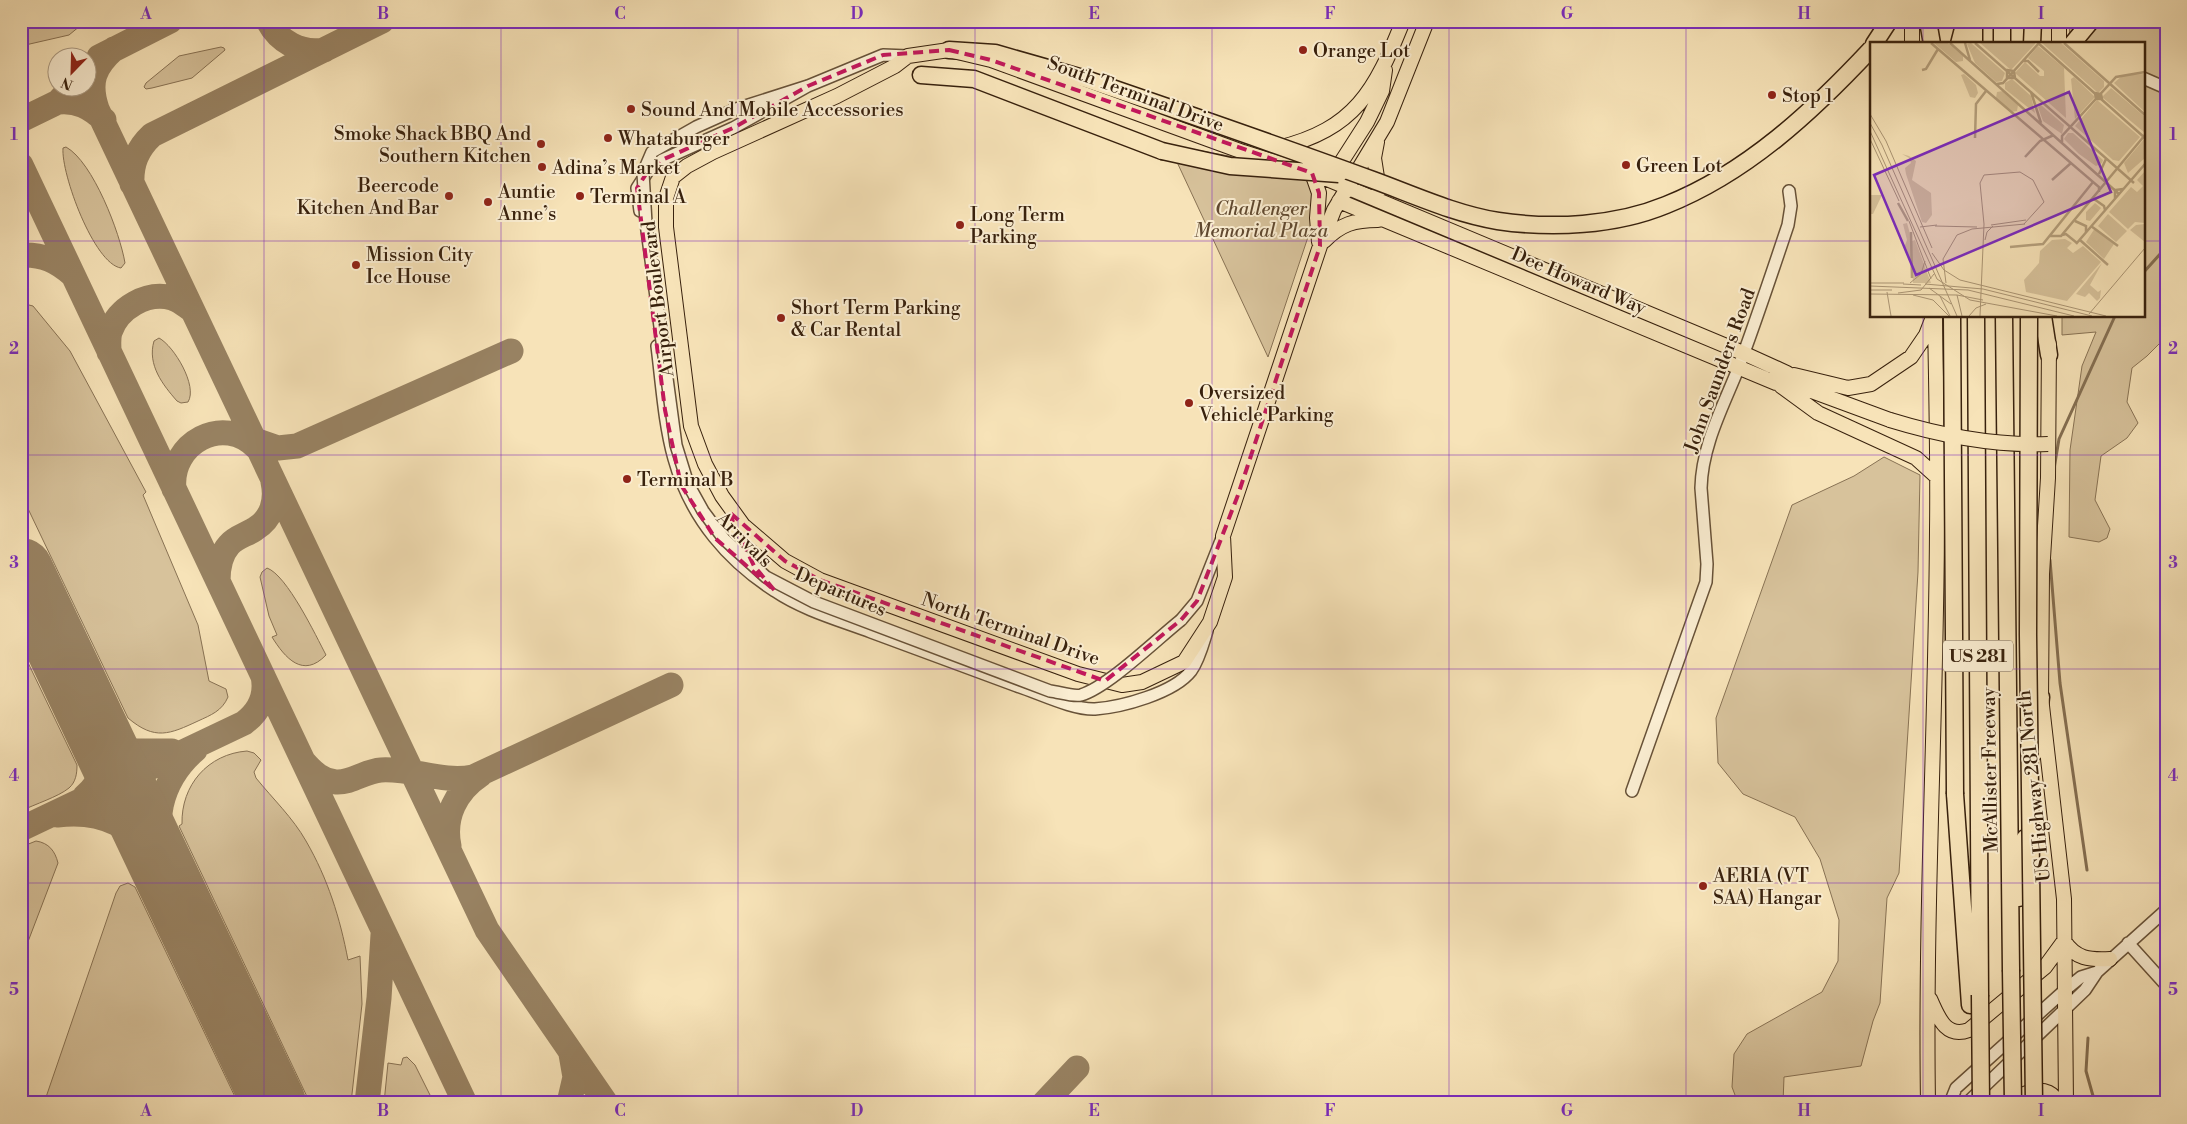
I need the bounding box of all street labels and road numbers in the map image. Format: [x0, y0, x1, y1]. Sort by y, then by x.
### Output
street label: South Terminal Drive [1044, 51, 1227, 137]
street label: Airport Boulevard [636, 219, 680, 379]
street label: Dee Howard Way [1508, 242, 1650, 320]
street label: John Saunders Road [1679, 285, 1761, 457]
street label: Arrivals [711, 506, 777, 573]
street label: Departures [791, 562, 890, 622]
street label: North Terminal Drive [918, 587, 1103, 671]
road number: US 281 [1943, 640, 2013, 671]
street label: McAllister Freeway [1977, 686, 2003, 853]
street label: US Highway 281 North [2012, 689, 2056, 883]

